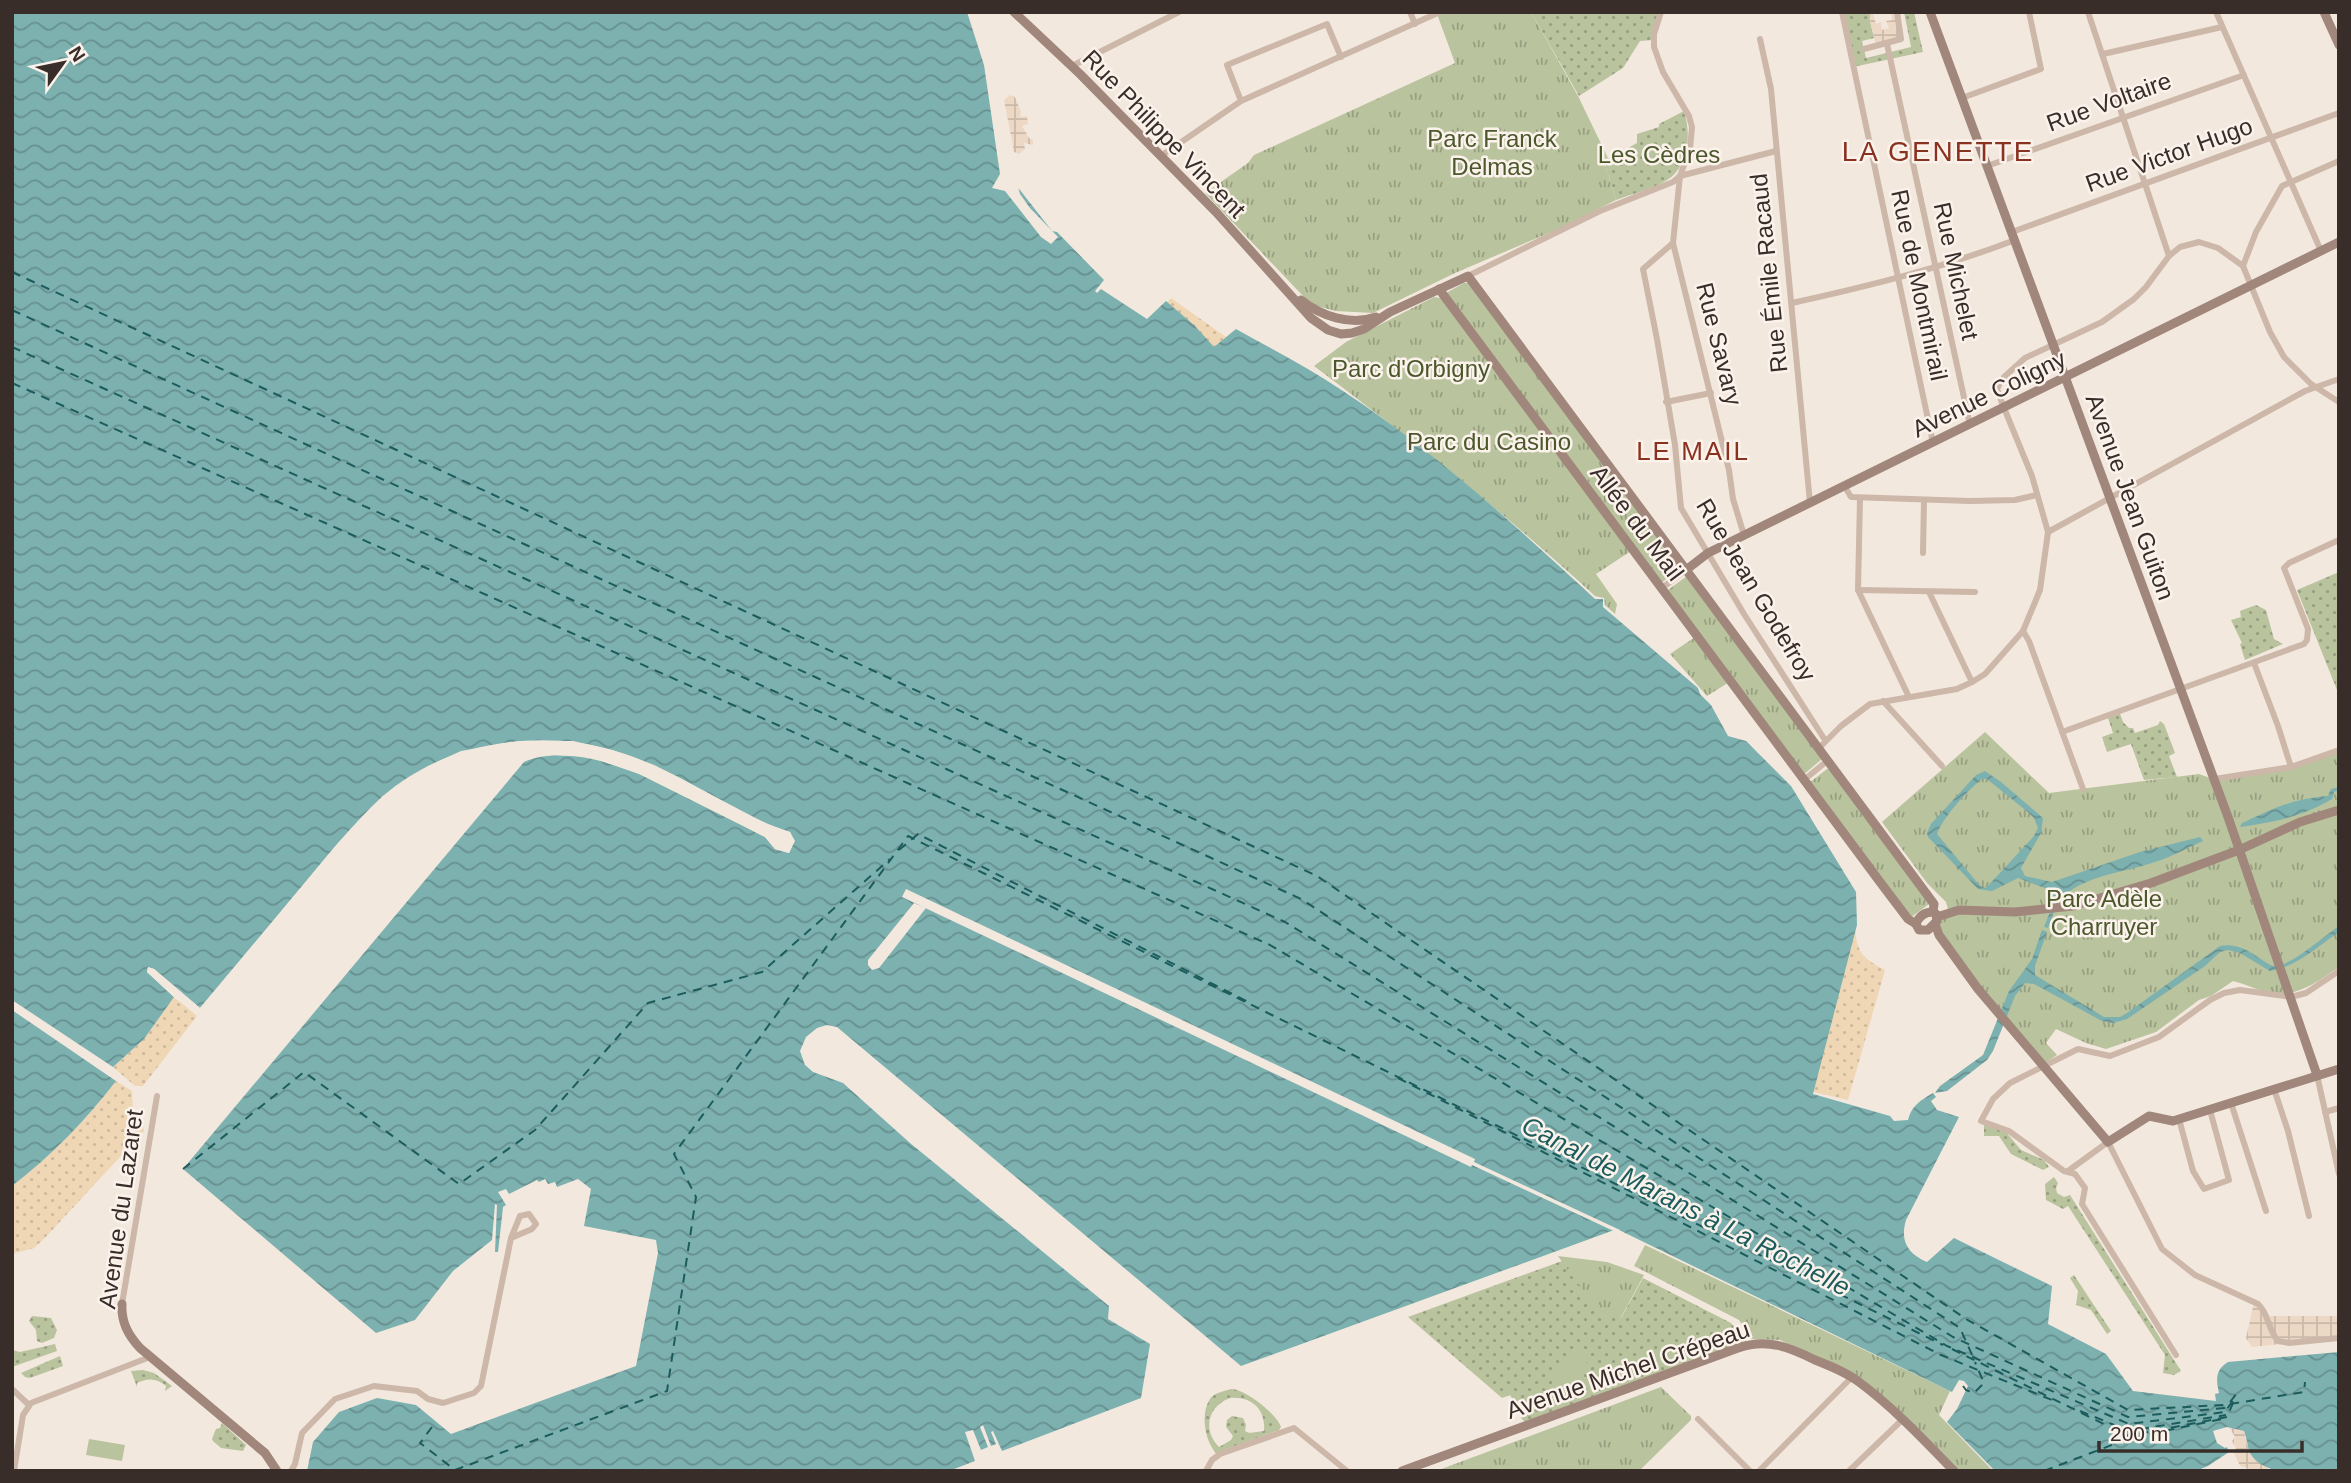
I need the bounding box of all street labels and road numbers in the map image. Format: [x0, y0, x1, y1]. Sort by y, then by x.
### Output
street label: Rue Philippe Vincent [1077, 44, 1252, 223]
street label: Rue Voltaire [2043, 66, 2175, 137]
street label: Rue Victor Hugo [2082, 112, 2256, 197]
street label: Rue Émile Racaud [1745, 172, 1792, 374]
street label: Rue de Montmirail [1886, 187, 1953, 383]
street label: Rue Michelet [1929, 200, 1984, 343]
street label: Rue Savary [1691, 280, 1748, 408]
street label: Avenue Coligny [1908, 345, 2070, 442]
street label: Avenue Jean Guiton [2081, 390, 2180, 603]
street label: Allée du Mail [1585, 460, 1690, 586]
street label: Rue Jean Godefroy [1691, 494, 1822, 686]
street label: Avenue du Lazaret [93, 1107, 148, 1310]
street label: Avenue Michel Crépeau [1503, 1315, 1753, 1424]

